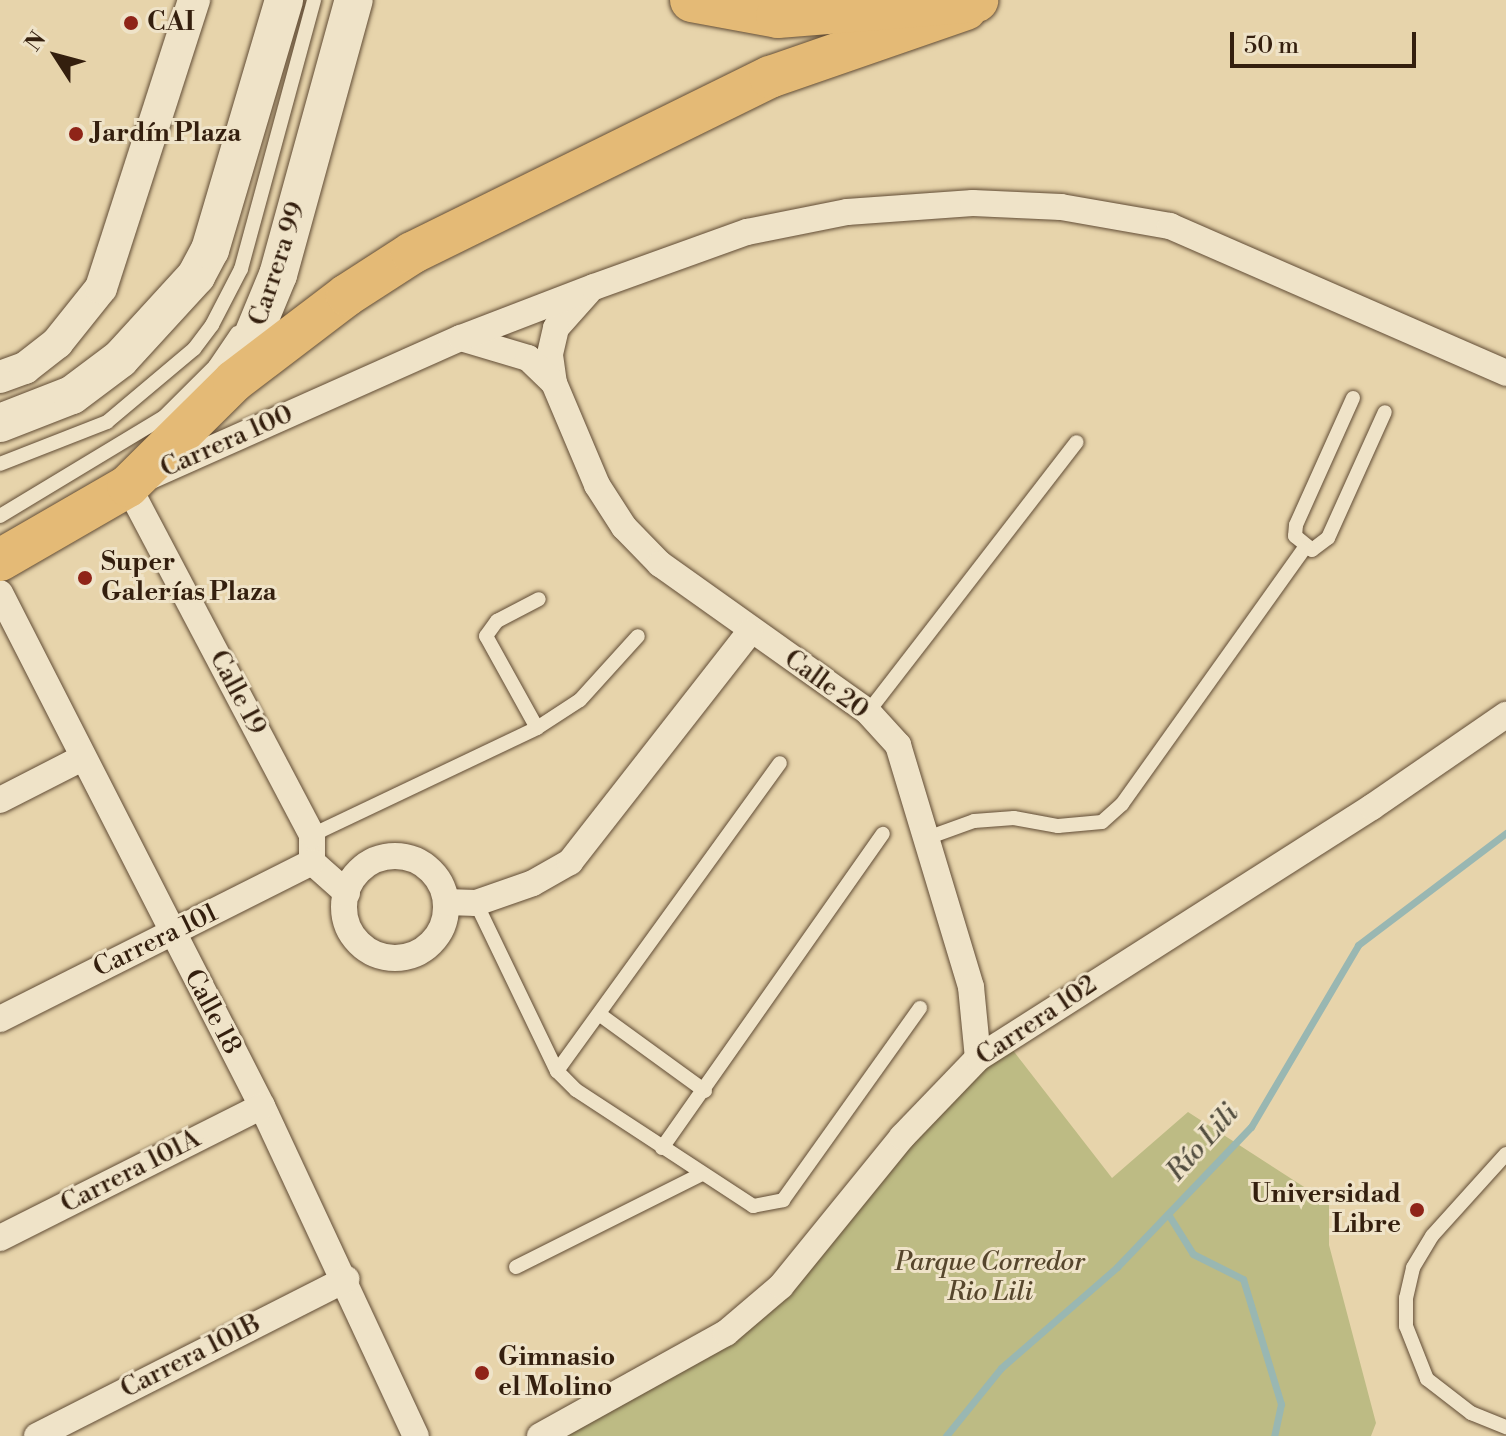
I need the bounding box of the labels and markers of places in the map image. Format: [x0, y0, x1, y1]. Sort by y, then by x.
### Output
place label: CAI [147, 7, 195, 39]
marker: CAI [122, 14, 140, 32]
place label: Jardín Plaza [92, 118, 241, 150]
marker: Jardín Plaza [67, 125, 85, 143]
place label: Super Galerías Plaza [101, 547, 277, 608]
marker: Super Galerías Plaza [76, 569, 94, 587]
place label: Universidad Libre [1251, 1179, 1401, 1240]
marker: Universidad Libre [1408, 1201, 1426, 1219]
place label: Gimnasio el Molino [498, 1342, 615, 1404]
marker: Gimnasio el Molino [473, 1364, 491, 1382]

